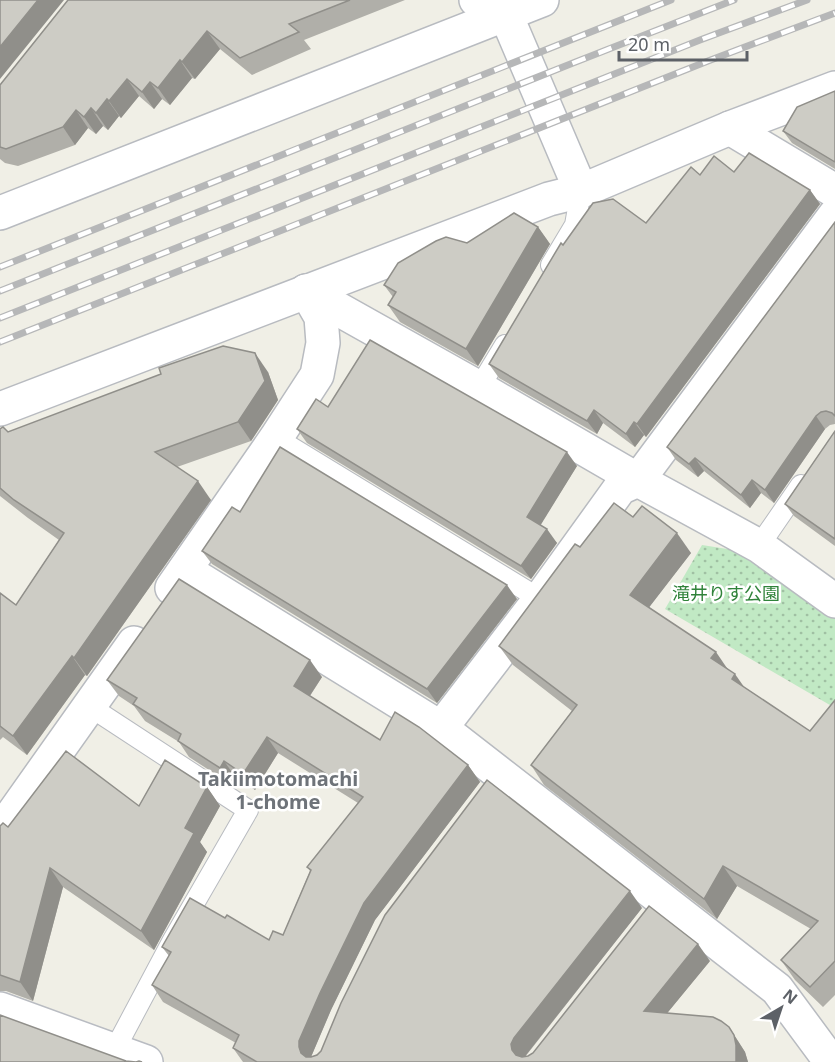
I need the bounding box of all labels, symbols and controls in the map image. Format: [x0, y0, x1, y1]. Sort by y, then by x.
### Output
scale bar [619, 24, 746, 62]
text: 20 m [628, 32, 670, 56]
park label: 滝井りす公園 [672, 581, 780, 605]
district label: Takiimotomachi 1-chome [198, 765, 358, 815]
north arrow [751, 978, 811, 1038]
text: N [778, 984, 802, 1009]

